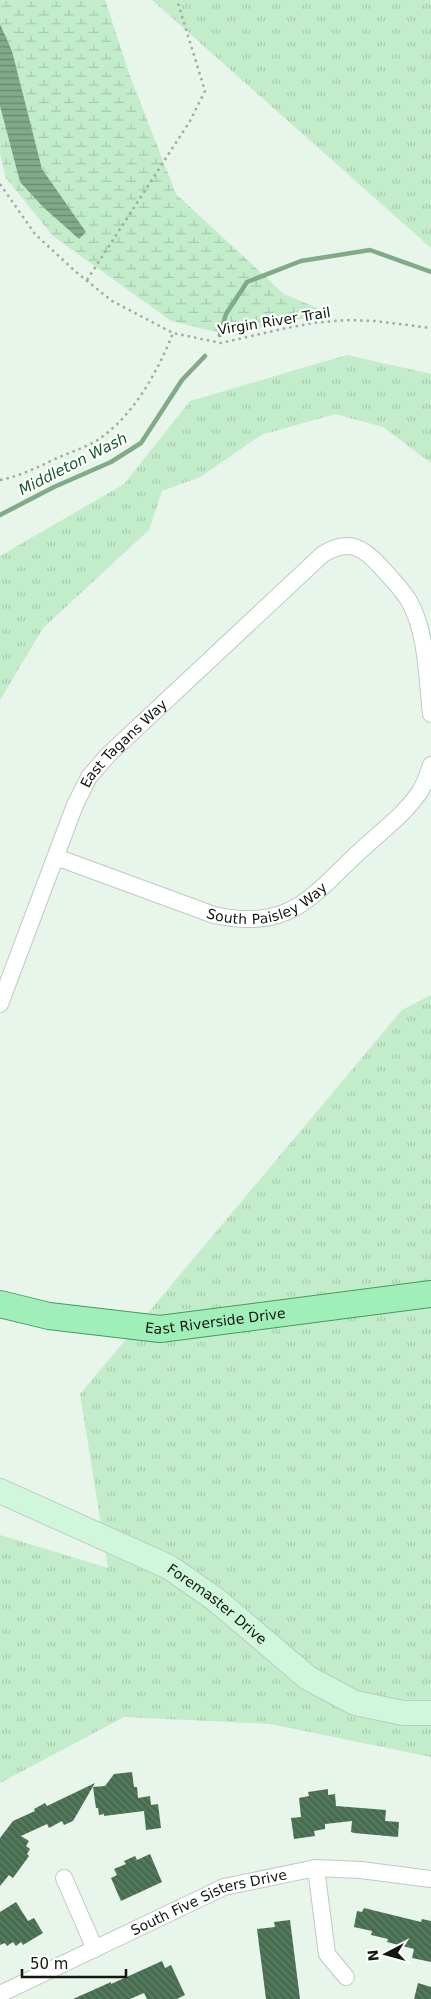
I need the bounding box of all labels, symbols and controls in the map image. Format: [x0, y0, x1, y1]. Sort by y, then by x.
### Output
street label: Virgin River Trail [216, 304, 332, 338]
water label: Middleton Wash [16, 429, 130, 499]
street label: East Tagans Way [77, 696, 170, 790]
street label: South Paisley Way [204, 879, 330, 927]
street label: East Riverside Drive [144, 1305, 287, 1337]
street label: Foremaster Drive [164, 1560, 270, 1647]
street label: South Five Sisters Drive [128, 1866, 288, 1938]
north arrow [361, 1929, 411, 1979]
scale bar [22, 1946, 126, 1978]
text: N [365, 1949, 382, 1962]
text: 50 m [30, 1955, 68, 1973]

